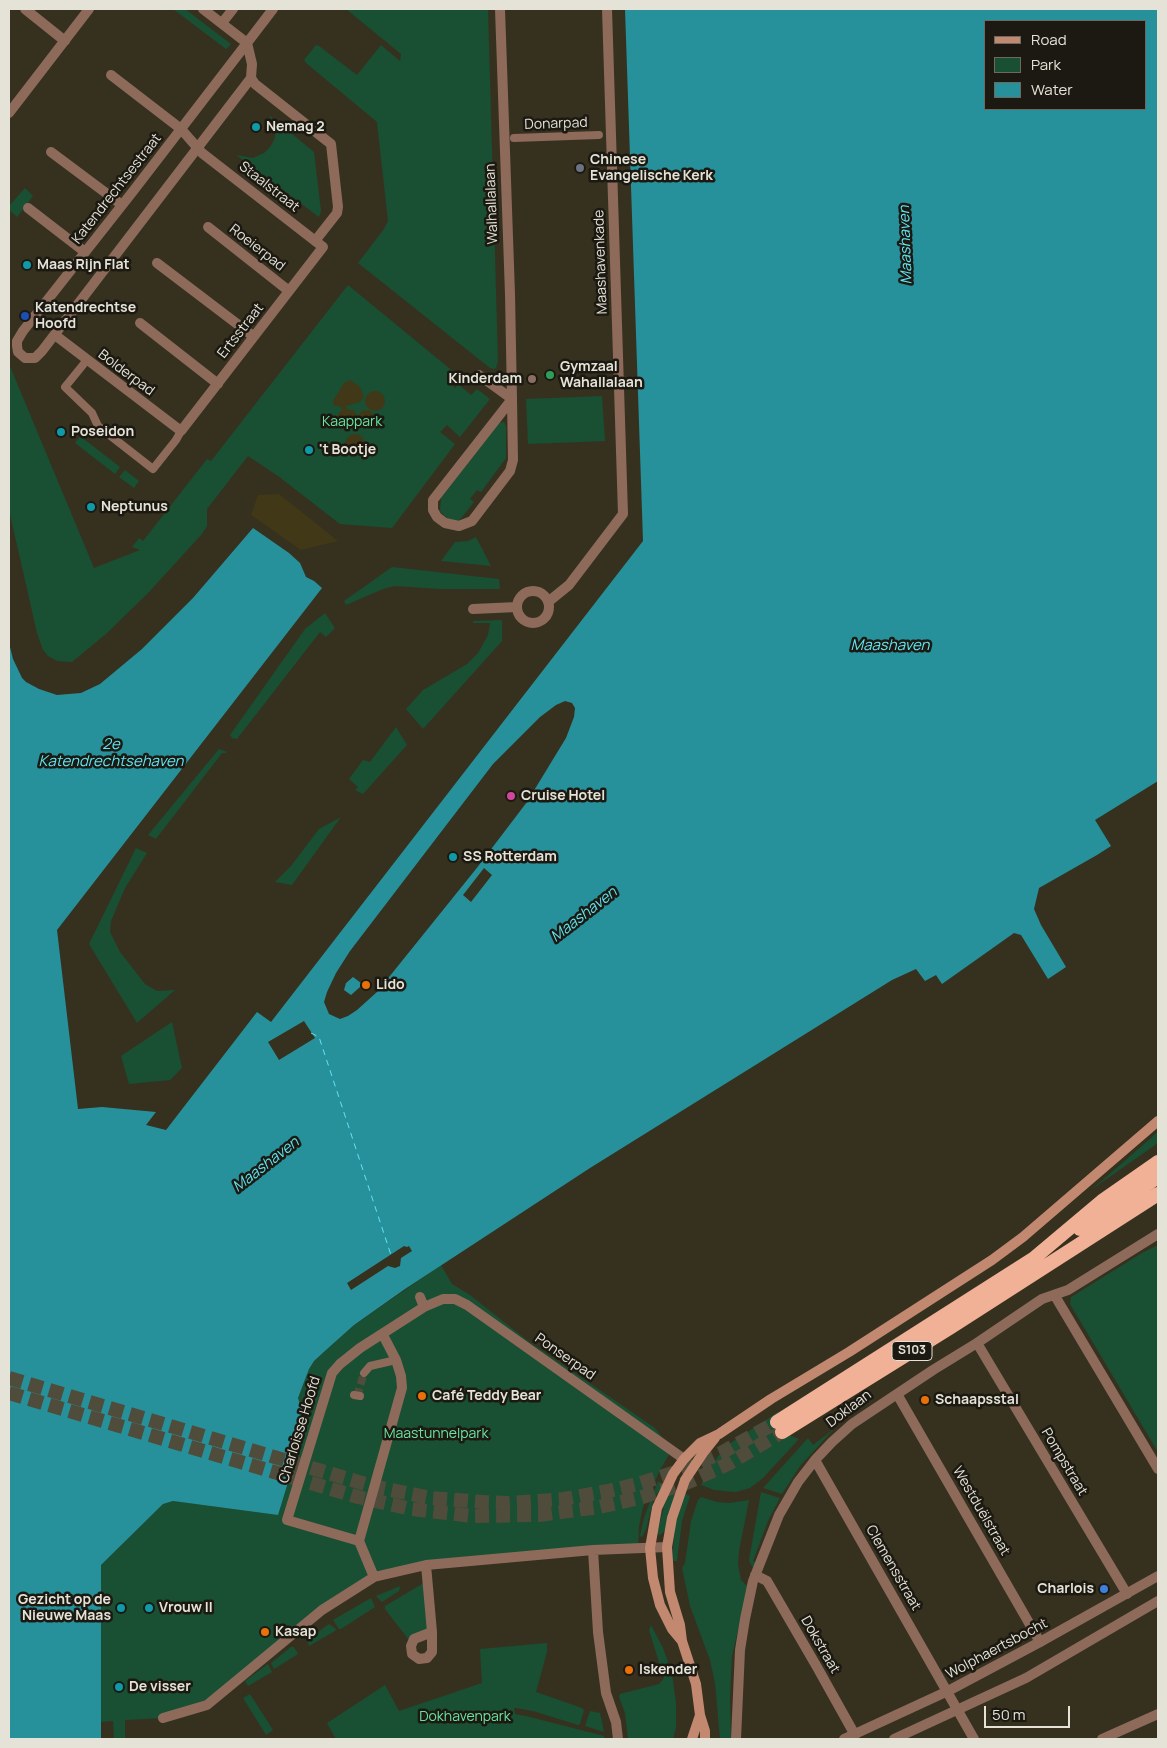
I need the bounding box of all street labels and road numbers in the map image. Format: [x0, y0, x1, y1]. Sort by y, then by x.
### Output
street label: Donarpad [524, 115, 588, 133]
street label: Katendrechtsestraat [69, 131, 165, 247]
street label: Staalstraat [235, 158, 303, 216]
street label: Walhallalaan [482, 163, 502, 245]
street label: Maashavenkade [591, 209, 611, 315]
street label: Roeierpad [226, 221, 288, 275]
street label: Ertsstraat [214, 300, 268, 362]
street label: Bolderpad [95, 346, 157, 400]
street label: Ponserpad [532, 1330, 598, 1384]
road number: S103 [892, 1342, 932, 1360]
street label: Charloisse Hoofd [276, 1375, 324, 1485]
street label: Doklaan [823, 1387, 875, 1431]
street label: Pompstraat [1037, 1425, 1091, 1499]
street label: Westduëlstraat [949, 1463, 1013, 1559]
street label: Clemensstraat [862, 1522, 924, 1614]
street label: Dokstraat [797, 1613, 843, 1677]
street label: Wolphaertsbocht [943, 1615, 1051, 1683]

